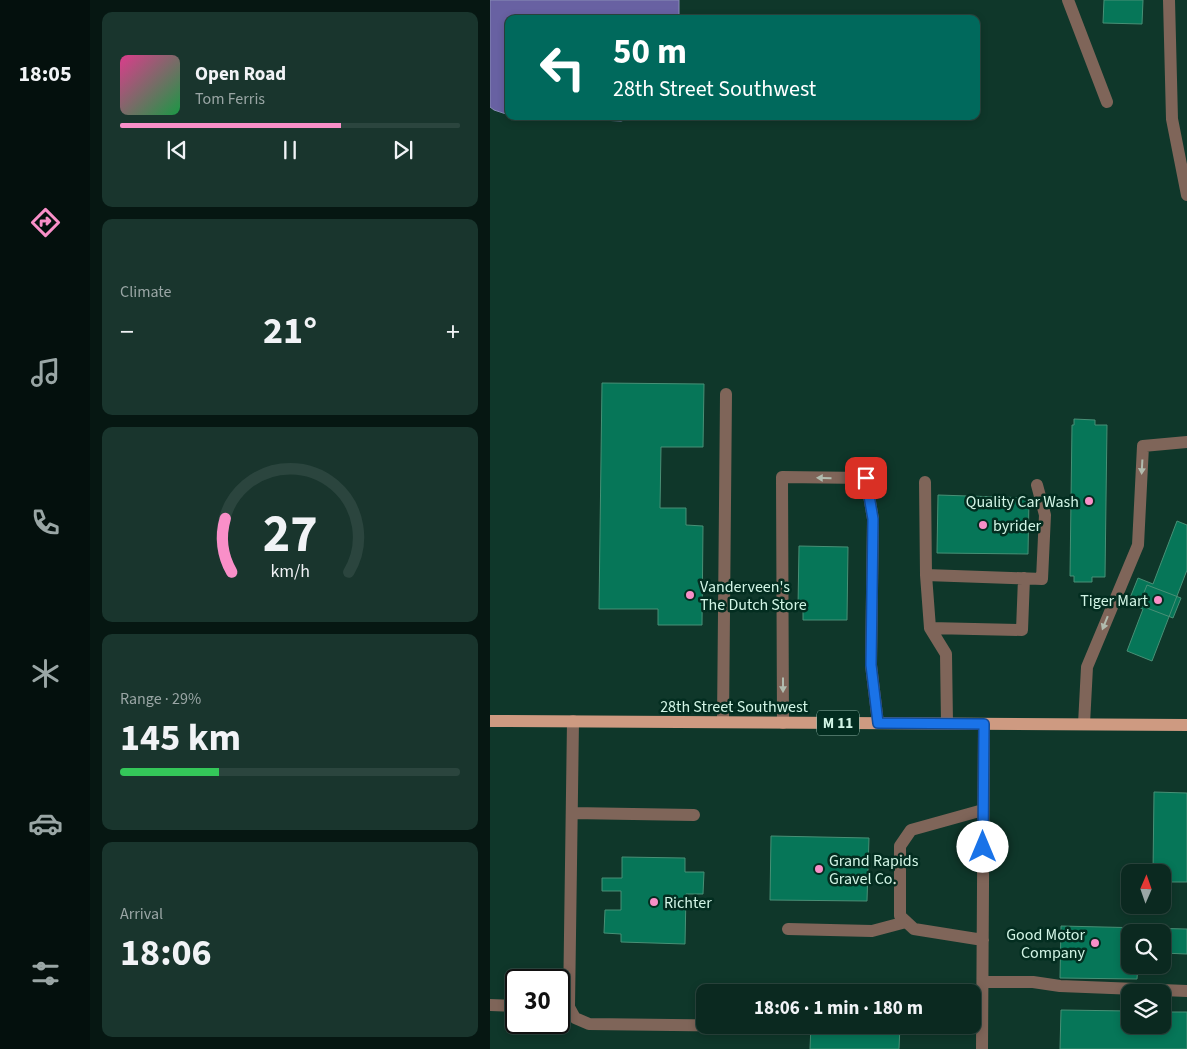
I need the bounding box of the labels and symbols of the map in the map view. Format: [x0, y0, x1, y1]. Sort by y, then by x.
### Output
pin [845, 457, 887, 499]
one-way arrow [1137, 460, 1145, 476]
one-way arrow [815, 474, 831, 482]
place label: Quality Car Wash [966, 491, 1079, 513]
marker: Quality Car Wash [1083, 495, 1095, 507]
place label: byrider [993, 515, 1042, 537]
marker: byrider [977, 519, 989, 531]
place label: Vanderveen's The Dutch Store [700, 576, 807, 616]
marker: Vanderveen's The Dutch Store [684, 589, 696, 601]
place label: Tiger Mart [1080, 590, 1149, 612]
marker: Tiger Mart [1152, 594, 1164, 606]
one-way arrow [1101, 616, 1109, 631]
one-way arrow [779, 677, 787, 693]
street label: 28th Street Southwest [660, 696, 808, 718]
road number: M 11 [817, 710, 859, 736]
position arrow [956, 820, 1008, 872]
place label: Grand Rapids Gravel Co. [829, 850, 919, 890]
marker: Grand Rapids Gravel Co. [813, 863, 825, 875]
north arrow [1121, 864, 1171, 914]
place label: Richter [664, 892, 712, 914]
marker: Richter [648, 896, 660, 908]
place label: Good Motor Company [1006, 924, 1086, 964]
marker: Good Motor Company [1089, 937, 1101, 949]
speed limit sign: 30 [505, 969, 570, 1034]

